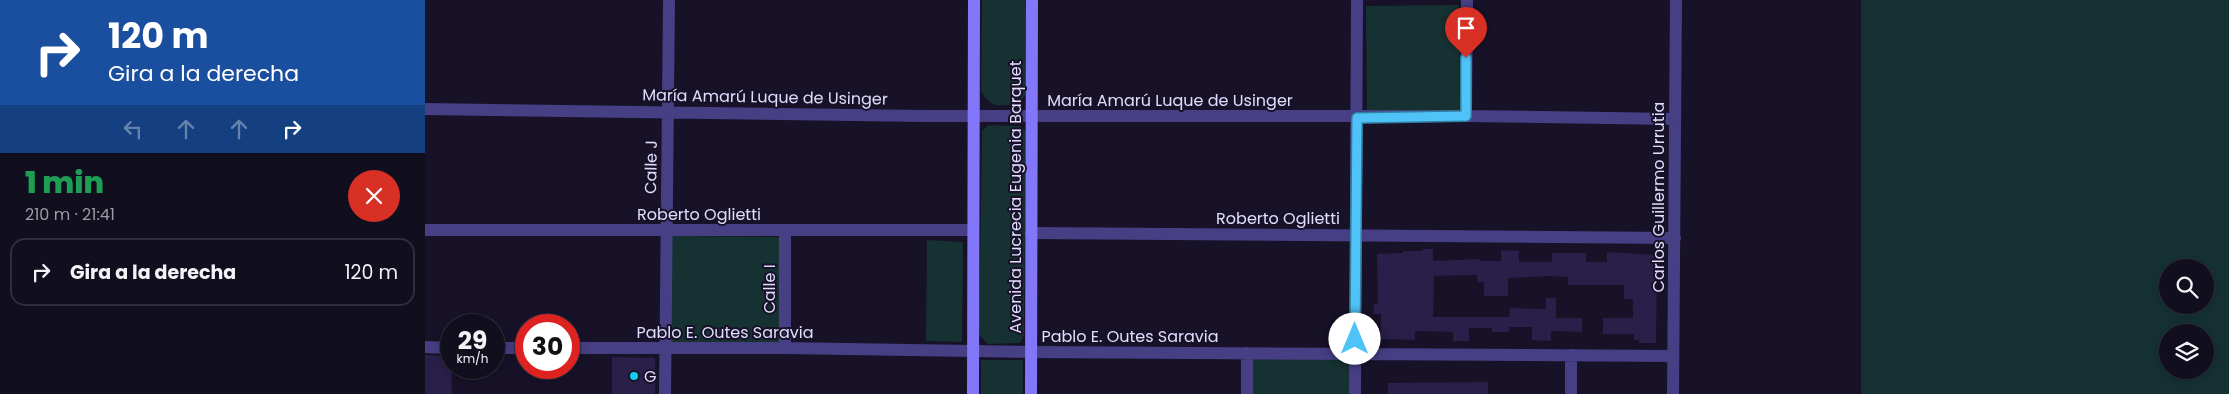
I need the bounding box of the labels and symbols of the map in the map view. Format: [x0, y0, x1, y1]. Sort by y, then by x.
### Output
pin [1445, 7, 1487, 58]
street label: Avenida Lucrecia Eugenia Barquet [1004, 60, 1027, 334]
street label: María Amarú Luque de Usinger [642, 83, 888, 111]
street label: María Amarú Luque de Usinger [1047, 89, 1293, 112]
street label: Carlos Guillermo Urrutia [1647, 102, 1670, 292]
street label: Calle J [639, 140, 663, 194]
street label: Roberto Oglietti [637, 203, 761, 226]
street label: Roberto Oglietti [1216, 207, 1340, 230]
street label: Calle I [758, 264, 781, 314]
position arrow [1328, 312, 1380, 364]
speed limit sign: 30 [515, 314, 580, 379]
street label: Pablo E. Outes Saravia [636, 321, 814, 344]
street label: Pablo E. Outes Saravia [1041, 325, 1219, 348]
place label: G [644, 365, 656, 388]
marker: G [628, 370, 640, 382]

